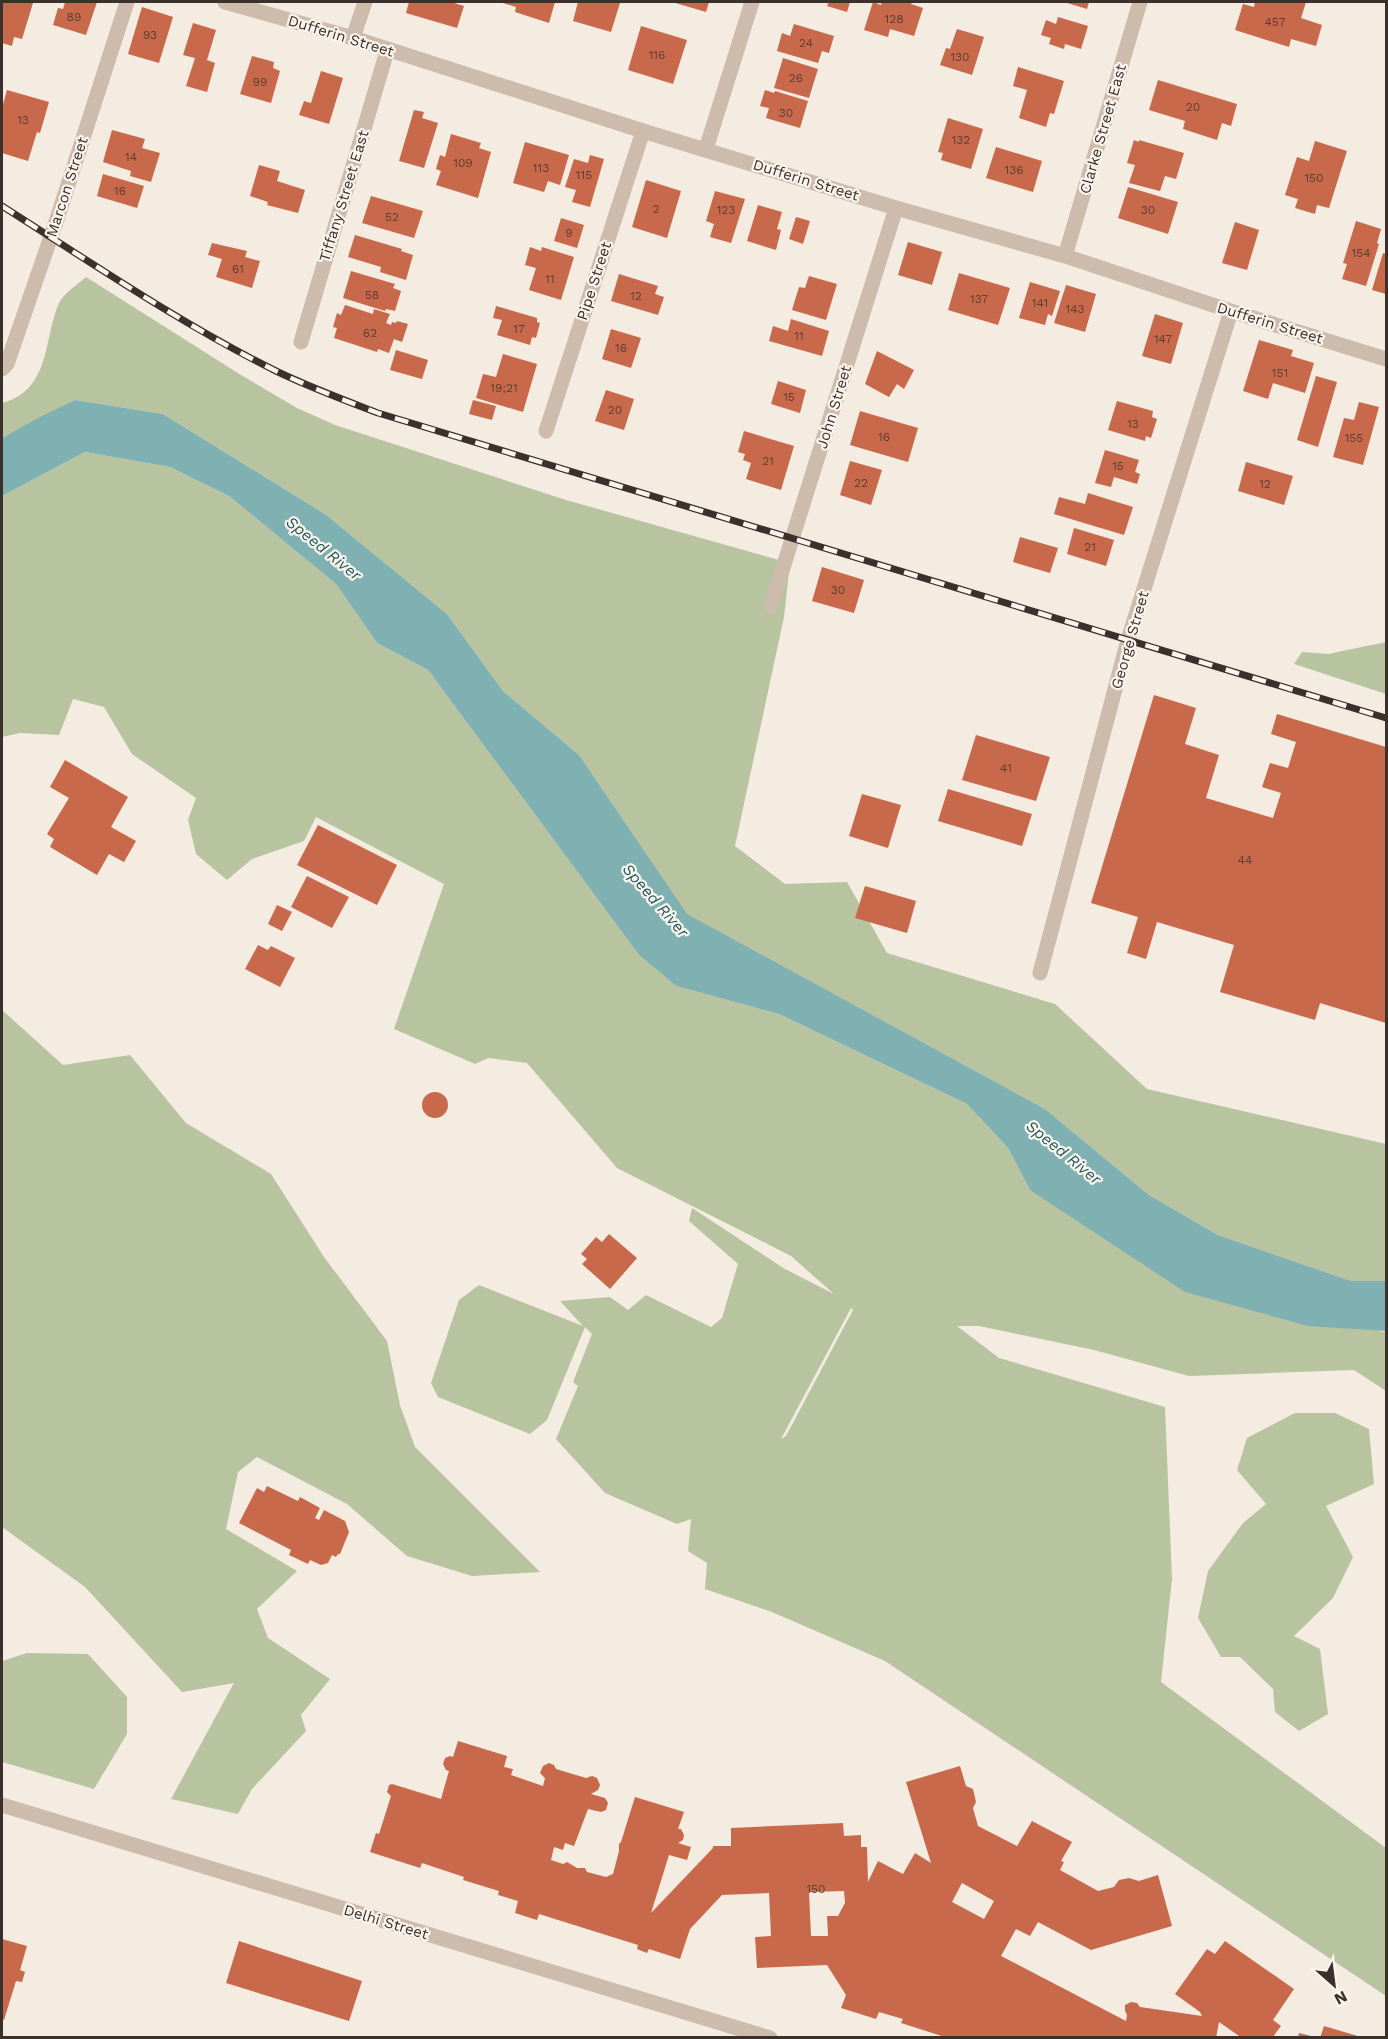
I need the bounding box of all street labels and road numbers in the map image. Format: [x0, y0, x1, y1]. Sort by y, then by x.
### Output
street label: Dufferin Street [286, 11, 397, 61]
street label: Clarke Street East [1076, 61, 1130, 196]
street label: Tiffany Street East [315, 127, 373, 264]
street label: Marcon Street [42, 134, 92, 239]
street label: Dufferin Street [751, 155, 862, 205]
street label: Pipe Street [573, 239, 615, 323]
street label: Dufferin Street [1215, 298, 1326, 348]
street label: John Street [813, 362, 855, 451]
street label: George Street [1107, 588, 1153, 691]
street label: Delhi Street [341, 1901, 431, 1944]

